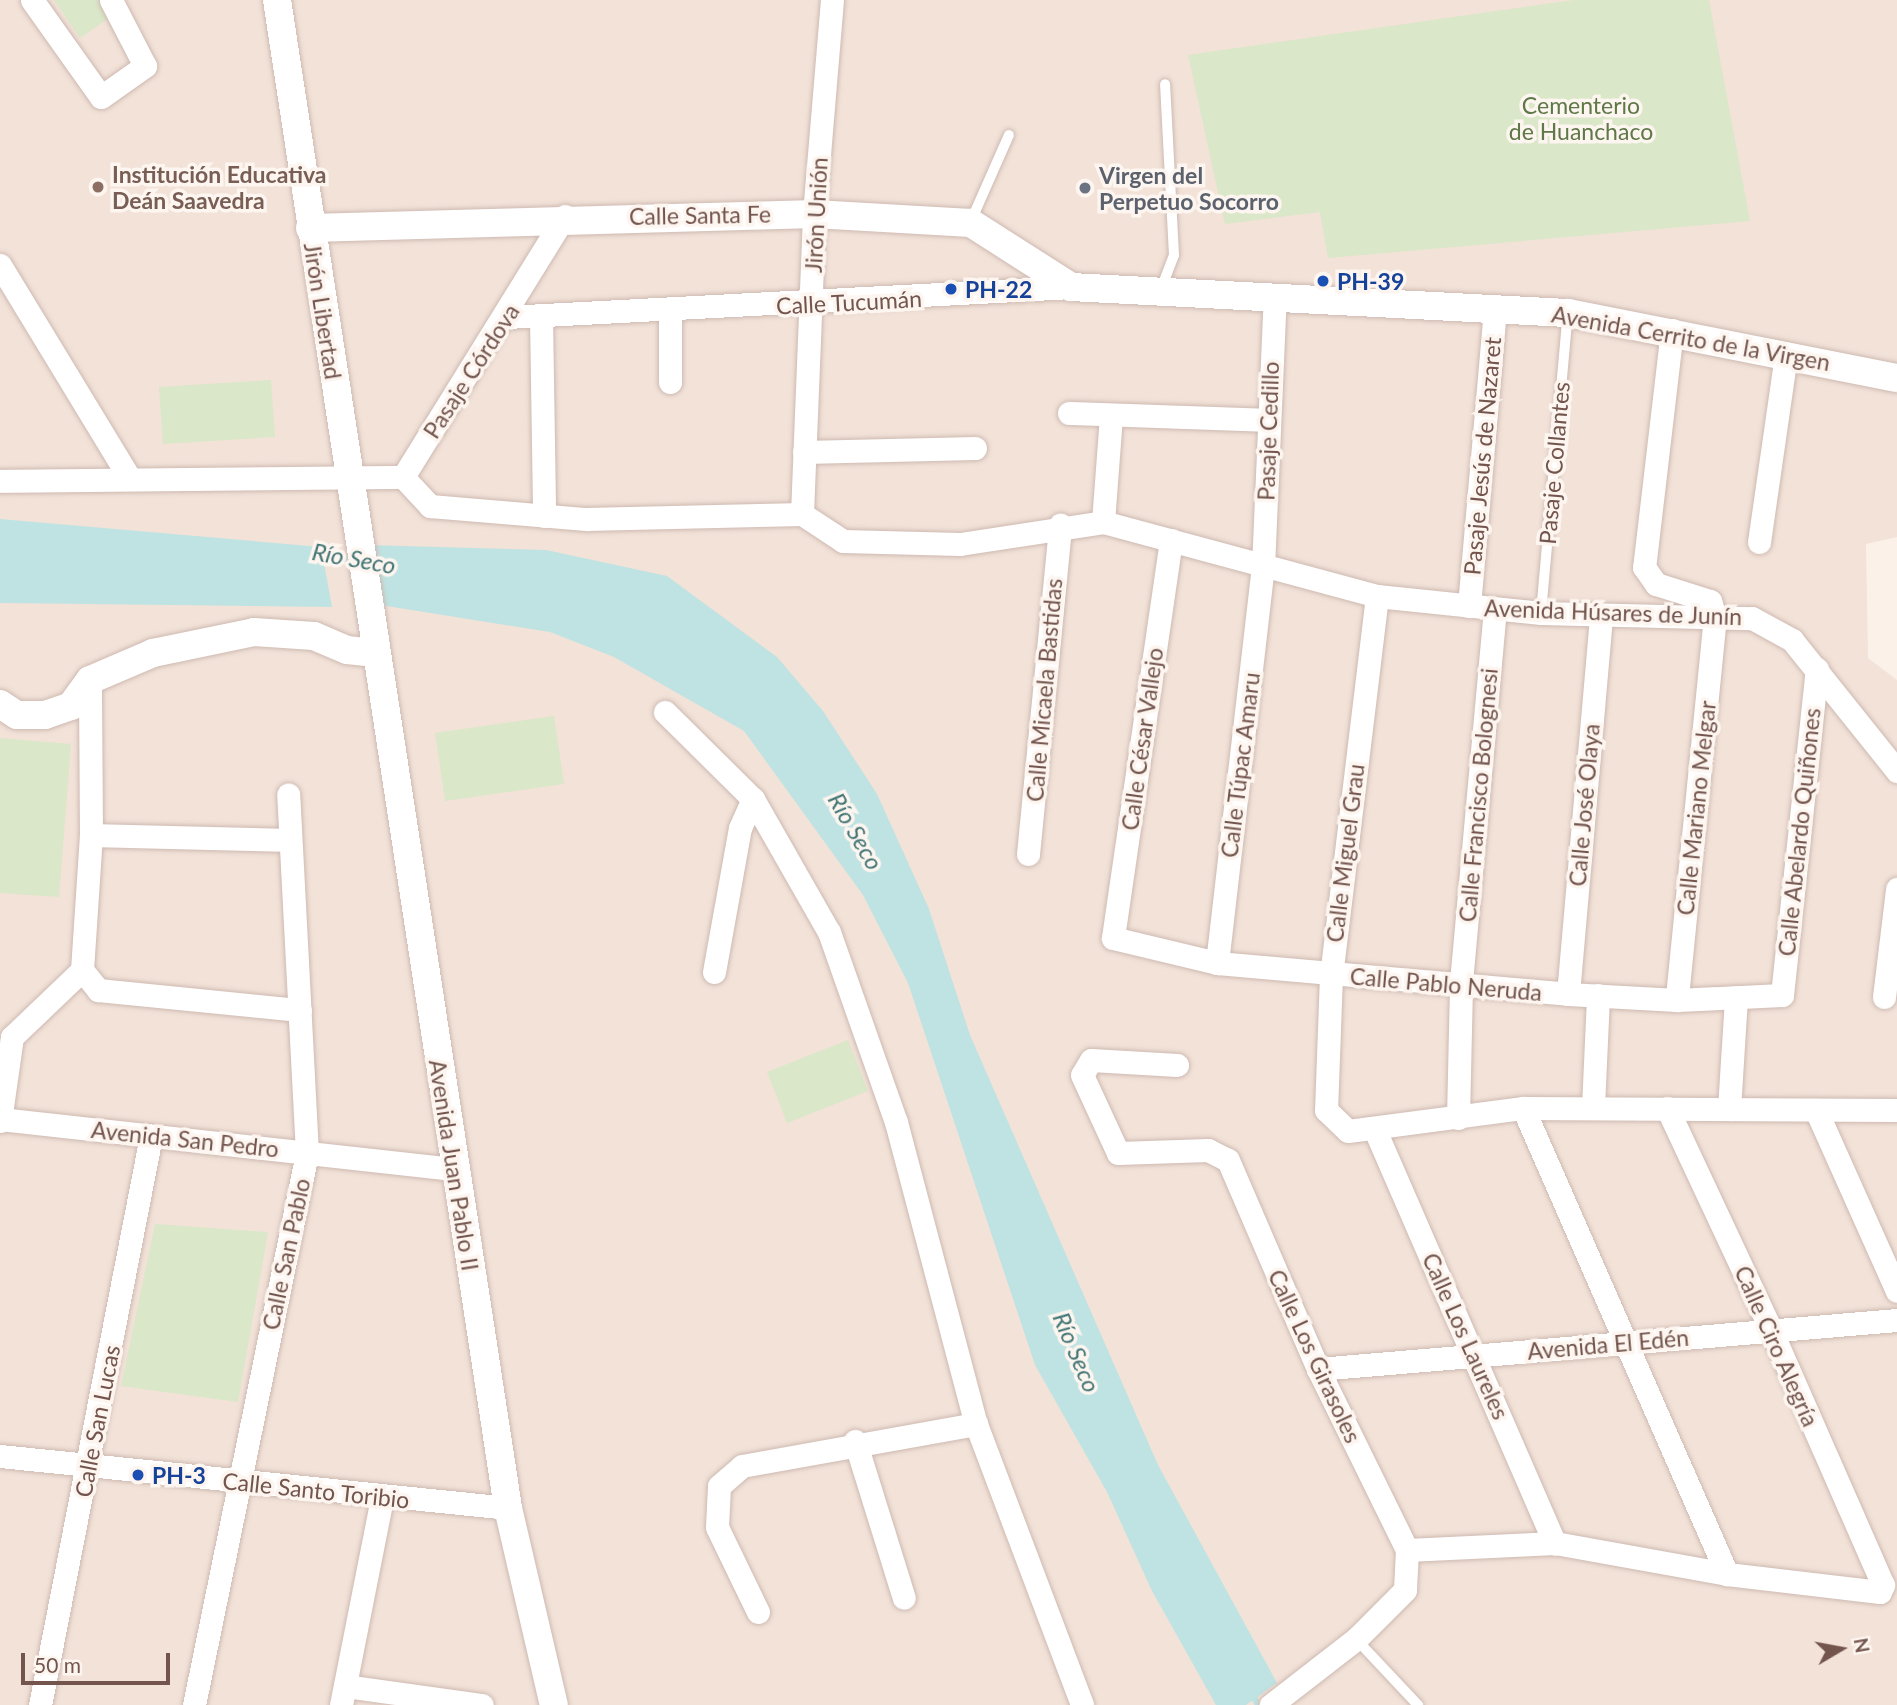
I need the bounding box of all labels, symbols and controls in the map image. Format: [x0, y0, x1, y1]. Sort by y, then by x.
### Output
park label: Cementerio de Huanchaco [1509, 91, 1653, 145]
street label: Jirón Unión [799, 157, 833, 273]
place label: Institución Educativa Deán Saavedra [112, 160, 327, 214]
place label: Virgen del Perpetuo Socorro [1099, 161, 1279, 215]
marker: Institución Educativa Deán Saavedra [90, 179, 106, 195]
marker: Virgen del Perpetuo Socorro [1077, 180, 1093, 196]
street label: Calle Santa Fe [629, 200, 771, 230]
street label: Jirón Libertad [299, 241, 347, 381]
place label: PH-39 [1337, 267, 1404, 295]
marker: PH-39 [1315, 273, 1331, 289]
place label: PH-22 [965, 275, 1032, 303]
marker: PH-22 [943, 281, 959, 297]
street label: Calle Tucumán [775, 284, 923, 320]
street label: Pasaje Córdova [417, 299, 525, 443]
street label: Avenida Cerrito de la Virgen [1549, 300, 1833, 376]
street label: Pasaje Jesús de Nazaret [1458, 336, 1506, 576]
street label: Pasaje Cedillo [1252, 361, 1284, 501]
street label: Pasaje Collantes [1533, 380, 1575, 546]
water label: Río Seco [310, 537, 398, 579]
street label: Calle Micaela Bastidas [1020, 577, 1068, 803]
street label: Avenida Húsares de Junín [1483, 594, 1743, 630]
street label: Calle César Vallejo [1115, 645, 1169, 833]
street label: Calle Francisco Bolognesi [1453, 667, 1503, 923]
street label: Calle Túpac Amaru [1215, 670, 1265, 860]
street label: Calle Mariano Melgar [1671, 699, 1721, 917]
street label: Calle Abelardo Quiñones [1772, 706, 1826, 958]
street label: Calle José Olaya [1563, 722, 1605, 888]
street label: Calle Miguel Grau [1320, 762, 1370, 944]
water label: Río Seco [823, 787, 889, 875]
street label: Calle Pablo Neruda [1349, 962, 1543, 1006]
street label: Avenida Juan Pablo II [424, 1057, 484, 1273]
street label: Avenida San Pedro [90, 1115, 280, 1163]
street label: Calle San Pablo [256, 1176, 316, 1332]
street label: Calle Los Laureles [1417, 1249, 1515, 1423]
street label: Calle Ciro Alegría [1729, 1261, 1825, 1431]
street label: Calle Los Girasoles [1263, 1265, 1367, 1447]
water label: Río Seco [1047, 1308, 1107, 1396]
street label: Avenida El Edén [1526, 1323, 1690, 1365]
street label: Calle San Lucas [69, 1343, 125, 1499]
place label: PH-3 [152, 1461, 206, 1489]
street label: Calle Santo Toribio [221, 1466, 411, 1514]
marker: PH-3 [130, 1467, 146, 1483]
north arrow [1806, 1614, 1876, 1684]
text: N [1850, 1636, 1875, 1654]
scale bar [24, 1638, 173, 1682]
text: 50 m [34, 1652, 81, 1677]

